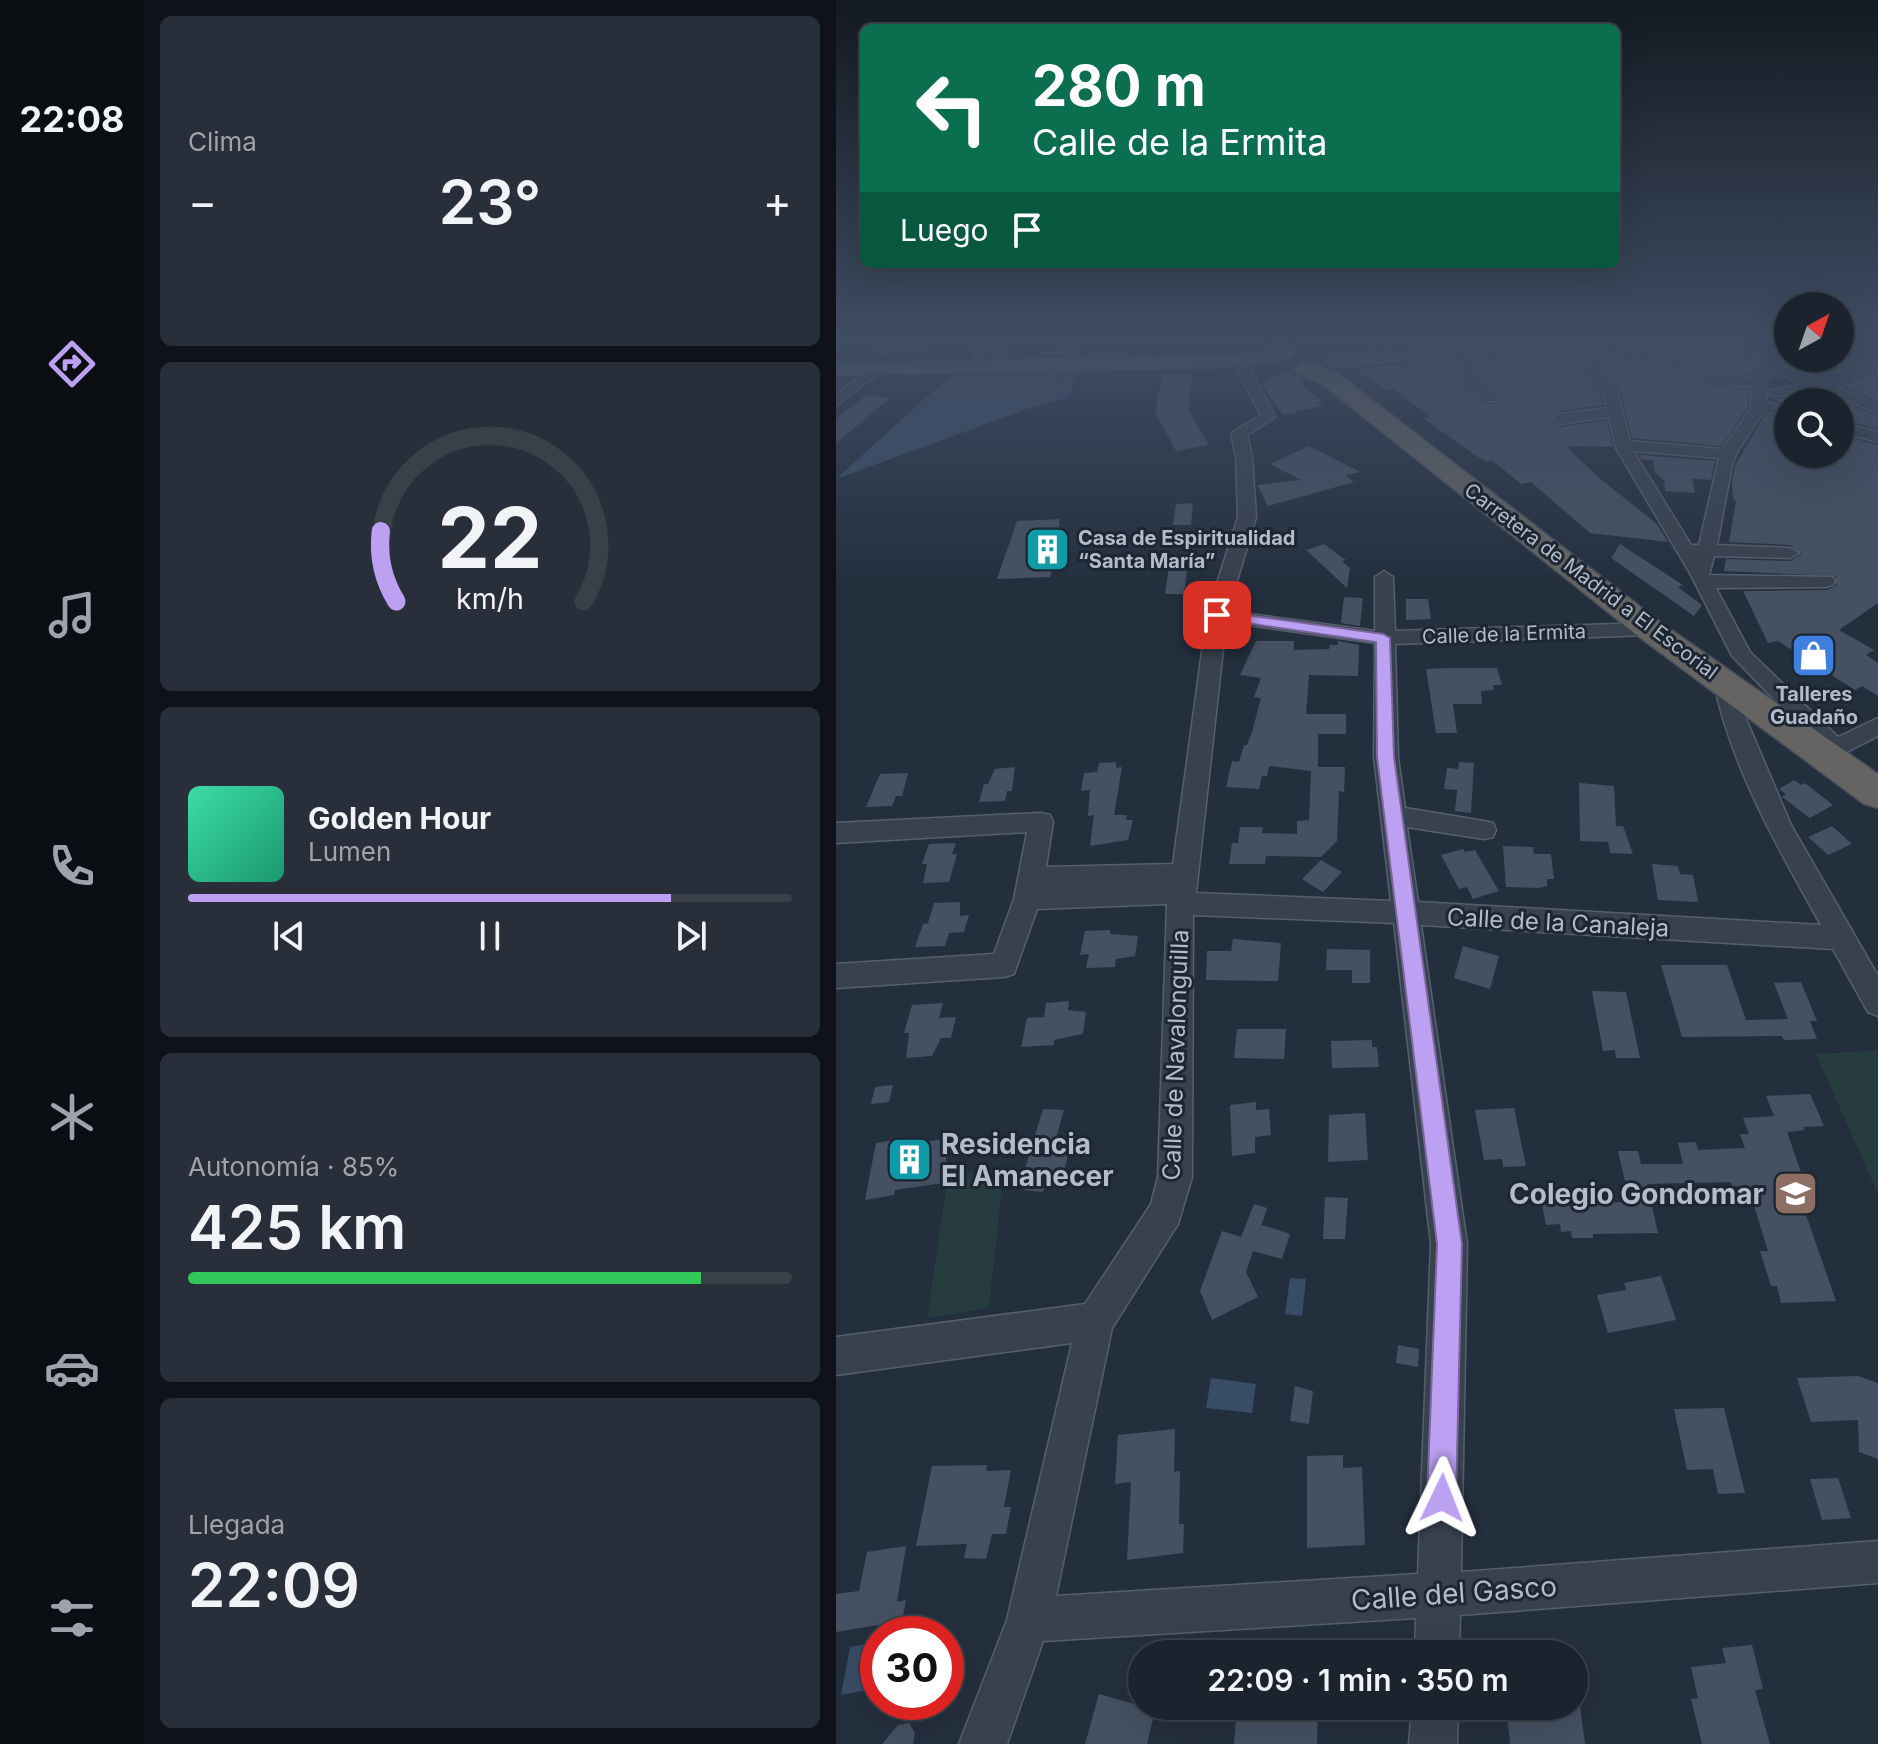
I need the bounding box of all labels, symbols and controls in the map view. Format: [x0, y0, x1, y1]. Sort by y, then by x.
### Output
text: 280 m [1032, 52, 1206, 120]
icon: left [900, 56, 1004, 160]
text: 22:08 [19, 97, 125, 141]
text: Calle de la Ermita [1032, 120, 1327, 164]
text: Clima [188, 126, 257, 157]
text: 23° [439, 166, 541, 238]
text: − [188, 175, 217, 229]
text: + [763, 175, 792, 229]
icon: arrive [1005, 208, 1049, 252]
text: Luego [900, 212, 989, 248]
north arrow [1774, 292, 1854, 372]
map controls [1774, 292, 1854, 468]
icon: directions [44, 336, 100, 392]
button: search [1774, 388, 1854, 468]
street label: Carretera de Madrid a El Escorial [1460, 478, 1722, 684]
text: 22 [438, 487, 542, 588]
building icon: Casa de Espiritualidad “Santa María” [1023, 526, 1071, 574]
place label: Casa de Espiritualidad “Santa María” [1078, 526, 1295, 573]
pin [1183, 581, 1251, 649]
text: km/h [456, 582, 524, 617]
icon: music [44, 587, 100, 643]
icon: arrive [1195, 593, 1239, 637]
street label: Calle de la Ermita [1422, 619, 1586, 649]
shop icon: Talleres Guadaño [1790, 631, 1838, 679]
place label: Talleres Guadaño [1770, 682, 1858, 729]
text: Golden Hour [308, 800, 491, 836]
text: Lumen [308, 836, 391, 867]
icon: phone [44, 838, 100, 894]
street label: Calle de la Canaleja [1446, 902, 1670, 943]
icon: previous [267, 914, 311, 958]
icon: pause [468, 914, 512, 958]
icon: next [669, 914, 713, 958]
street label: Calle de Navalonguilla [1157, 929, 1194, 1181]
icon: climate [44, 1089, 100, 1145]
place label: Residencia El Amanecer [941, 1127, 1114, 1193]
building icon: Residencia El Amanecer [886, 1136, 934, 1184]
text: Autonomía · 85% [188, 1151, 399, 1182]
school or university icon: Colegio Gondomar [1771, 1170, 1819, 1218]
place label: Colegio Gondomar [1509, 1177, 1764, 1211]
text: 425 km [188, 1191, 406, 1263]
icon: car [44, 1340, 100, 1396]
position arrow [1400, 1456, 1484, 1540]
text: Llegada [188, 1509, 285, 1540]
text: 22:09 [188, 1549, 360, 1621]
street label: Calle del Gasco [1350, 1569, 1558, 1617]
icon: filters [44, 1590, 100, 1646]
speed limit sign: 30 [860, 1616, 964, 1720]
text: 22:09 · 1 min · 350 m [1207, 1662, 1509, 1698]

